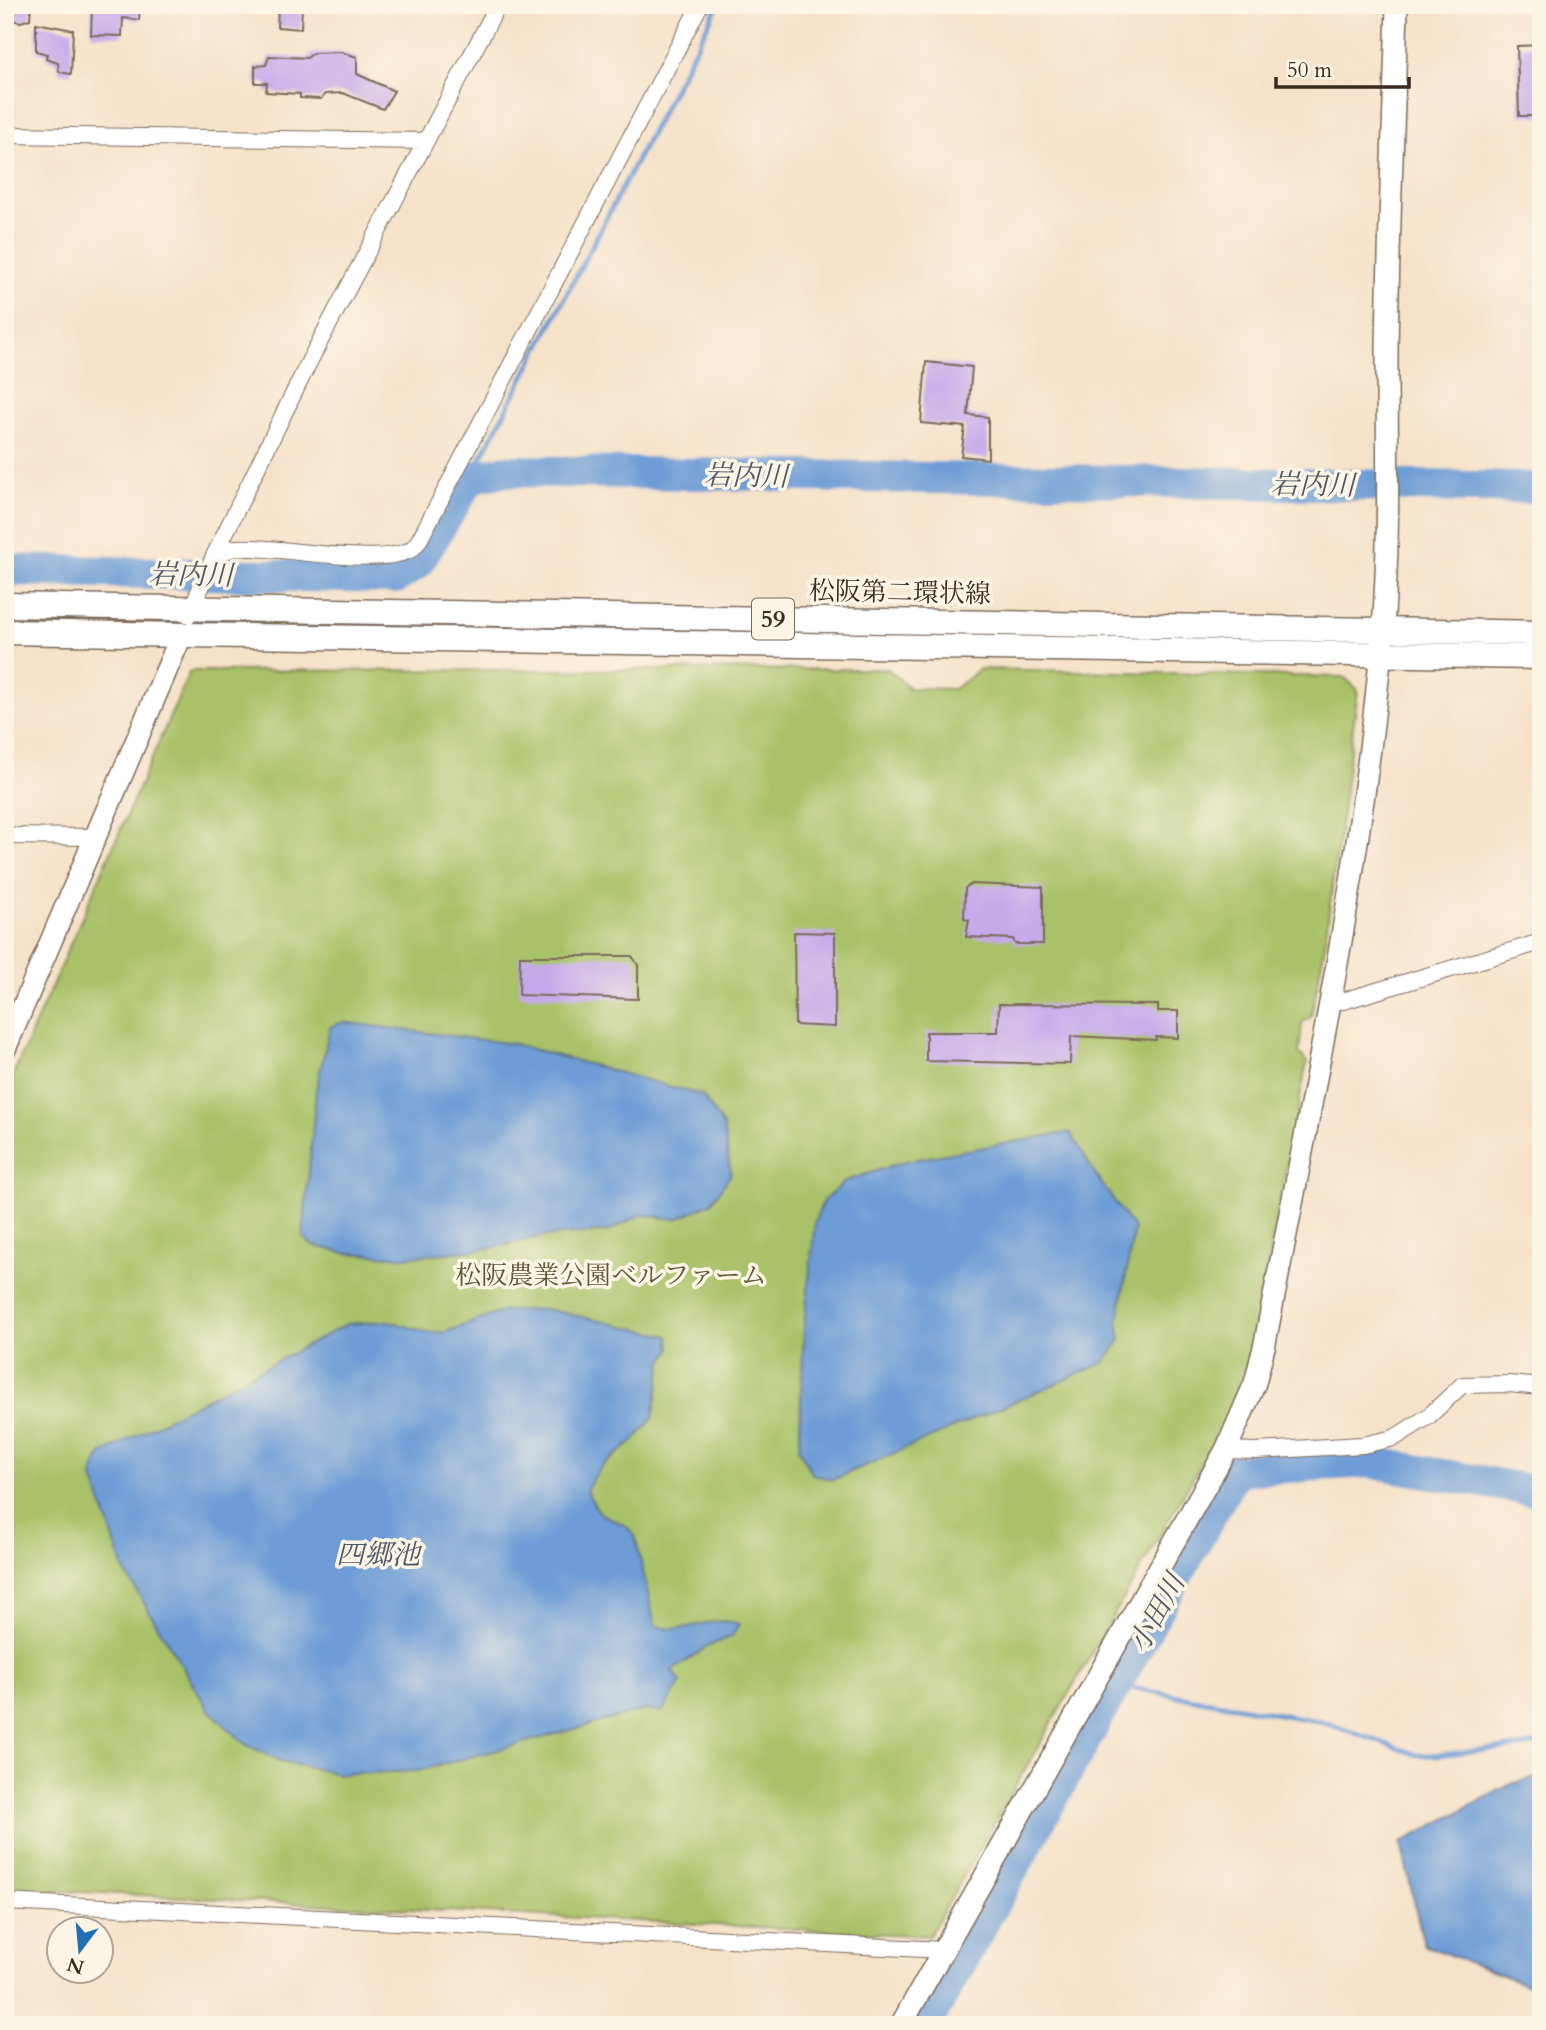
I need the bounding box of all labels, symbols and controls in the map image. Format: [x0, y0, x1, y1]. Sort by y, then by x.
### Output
scale bar [1276, 46, 1410, 90]
text: 50 m [1287, 56, 1332, 85]
water label: 岩内川 [704, 456, 791, 496]
water label: 岩内川 [1271, 465, 1358, 505]
water label: 岩内川 [149, 555, 236, 595]
street label: 松阪第二環状線 [809, 573, 991, 612]
road number: 59 [752, 598, 794, 640]
park label: 松阪農業公園ベルファーム [455, 1258, 767, 1293]
water label: 四郷池 [336, 1536, 423, 1574]
water label: 小田川 [1120, 1565, 1195, 1659]
north arrow [46, 1914, 116, 1984]
text: N [64, 1950, 87, 1980]

